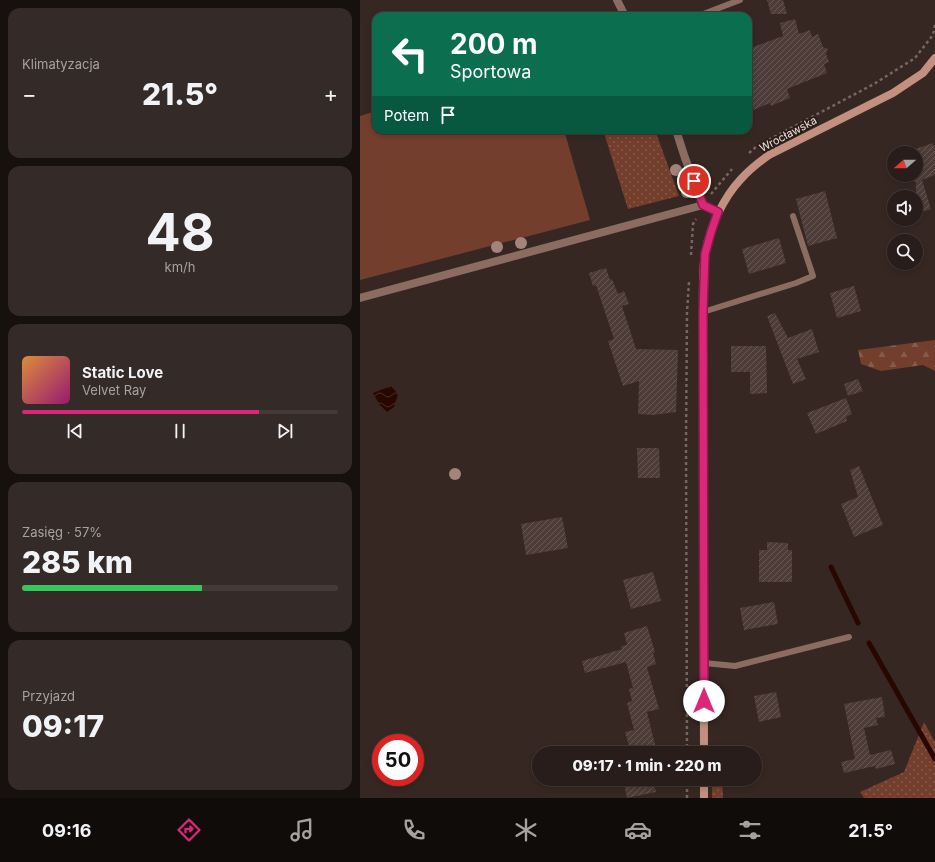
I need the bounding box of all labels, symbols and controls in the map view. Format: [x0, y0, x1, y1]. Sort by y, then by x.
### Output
text: 200 m [450, 27, 538, 61]
icon: left [384, 28, 436, 80]
text: Klimatyzacja [22, 56, 100, 72]
text: Sportowa [450, 61, 531, 82]
text: 21.5° [142, 76, 218, 112]
text: − [22, 81, 37, 107]
text: + [323, 81, 338, 107]
icon: arrive [437, 104, 459, 126]
text: Potem [384, 106, 429, 125]
street label: Wrocławska [757, 113, 819, 155]
north arrow [887, 146, 923, 182]
map controls [887, 146, 923, 270]
pin [677, 164, 711, 198]
icon: arrive [683, 170, 705, 192]
button: sound [887, 190, 923, 226]
text: 48 [145, 201, 215, 264]
button: search [887, 234, 923, 270]
text: km/h [165, 259, 195, 275]
text: Static Love [82, 363, 163, 382]
text: Velvet Ray [82, 382, 146, 398]
icon: previous [64, 420, 86, 442]
icon: pause [169, 420, 191, 442]
icon: next [274, 420, 296, 442]
text: Zasięg · 57% [22, 524, 102, 540]
text: 285 km [22, 544, 133, 580]
position arrow [683, 680, 725, 722]
text: Przyjazd [22, 688, 75, 704]
text: 09:17 [22, 708, 104, 744]
speed limit sign: 50 [372, 734, 424, 786]
text: 09:17 · 1 min · 220 m [572, 756, 722, 775]
icon: directions [175, 816, 203, 844]
icon: music [288, 816, 316, 844]
icon: phone [400, 816, 428, 844]
icon: climate [512, 816, 540, 844]
icon: car [624, 816, 652, 844]
icon: filters [736, 816, 764, 844]
text: 09:16 [42, 820, 91, 841]
text: 21.5° [848, 820, 893, 841]

